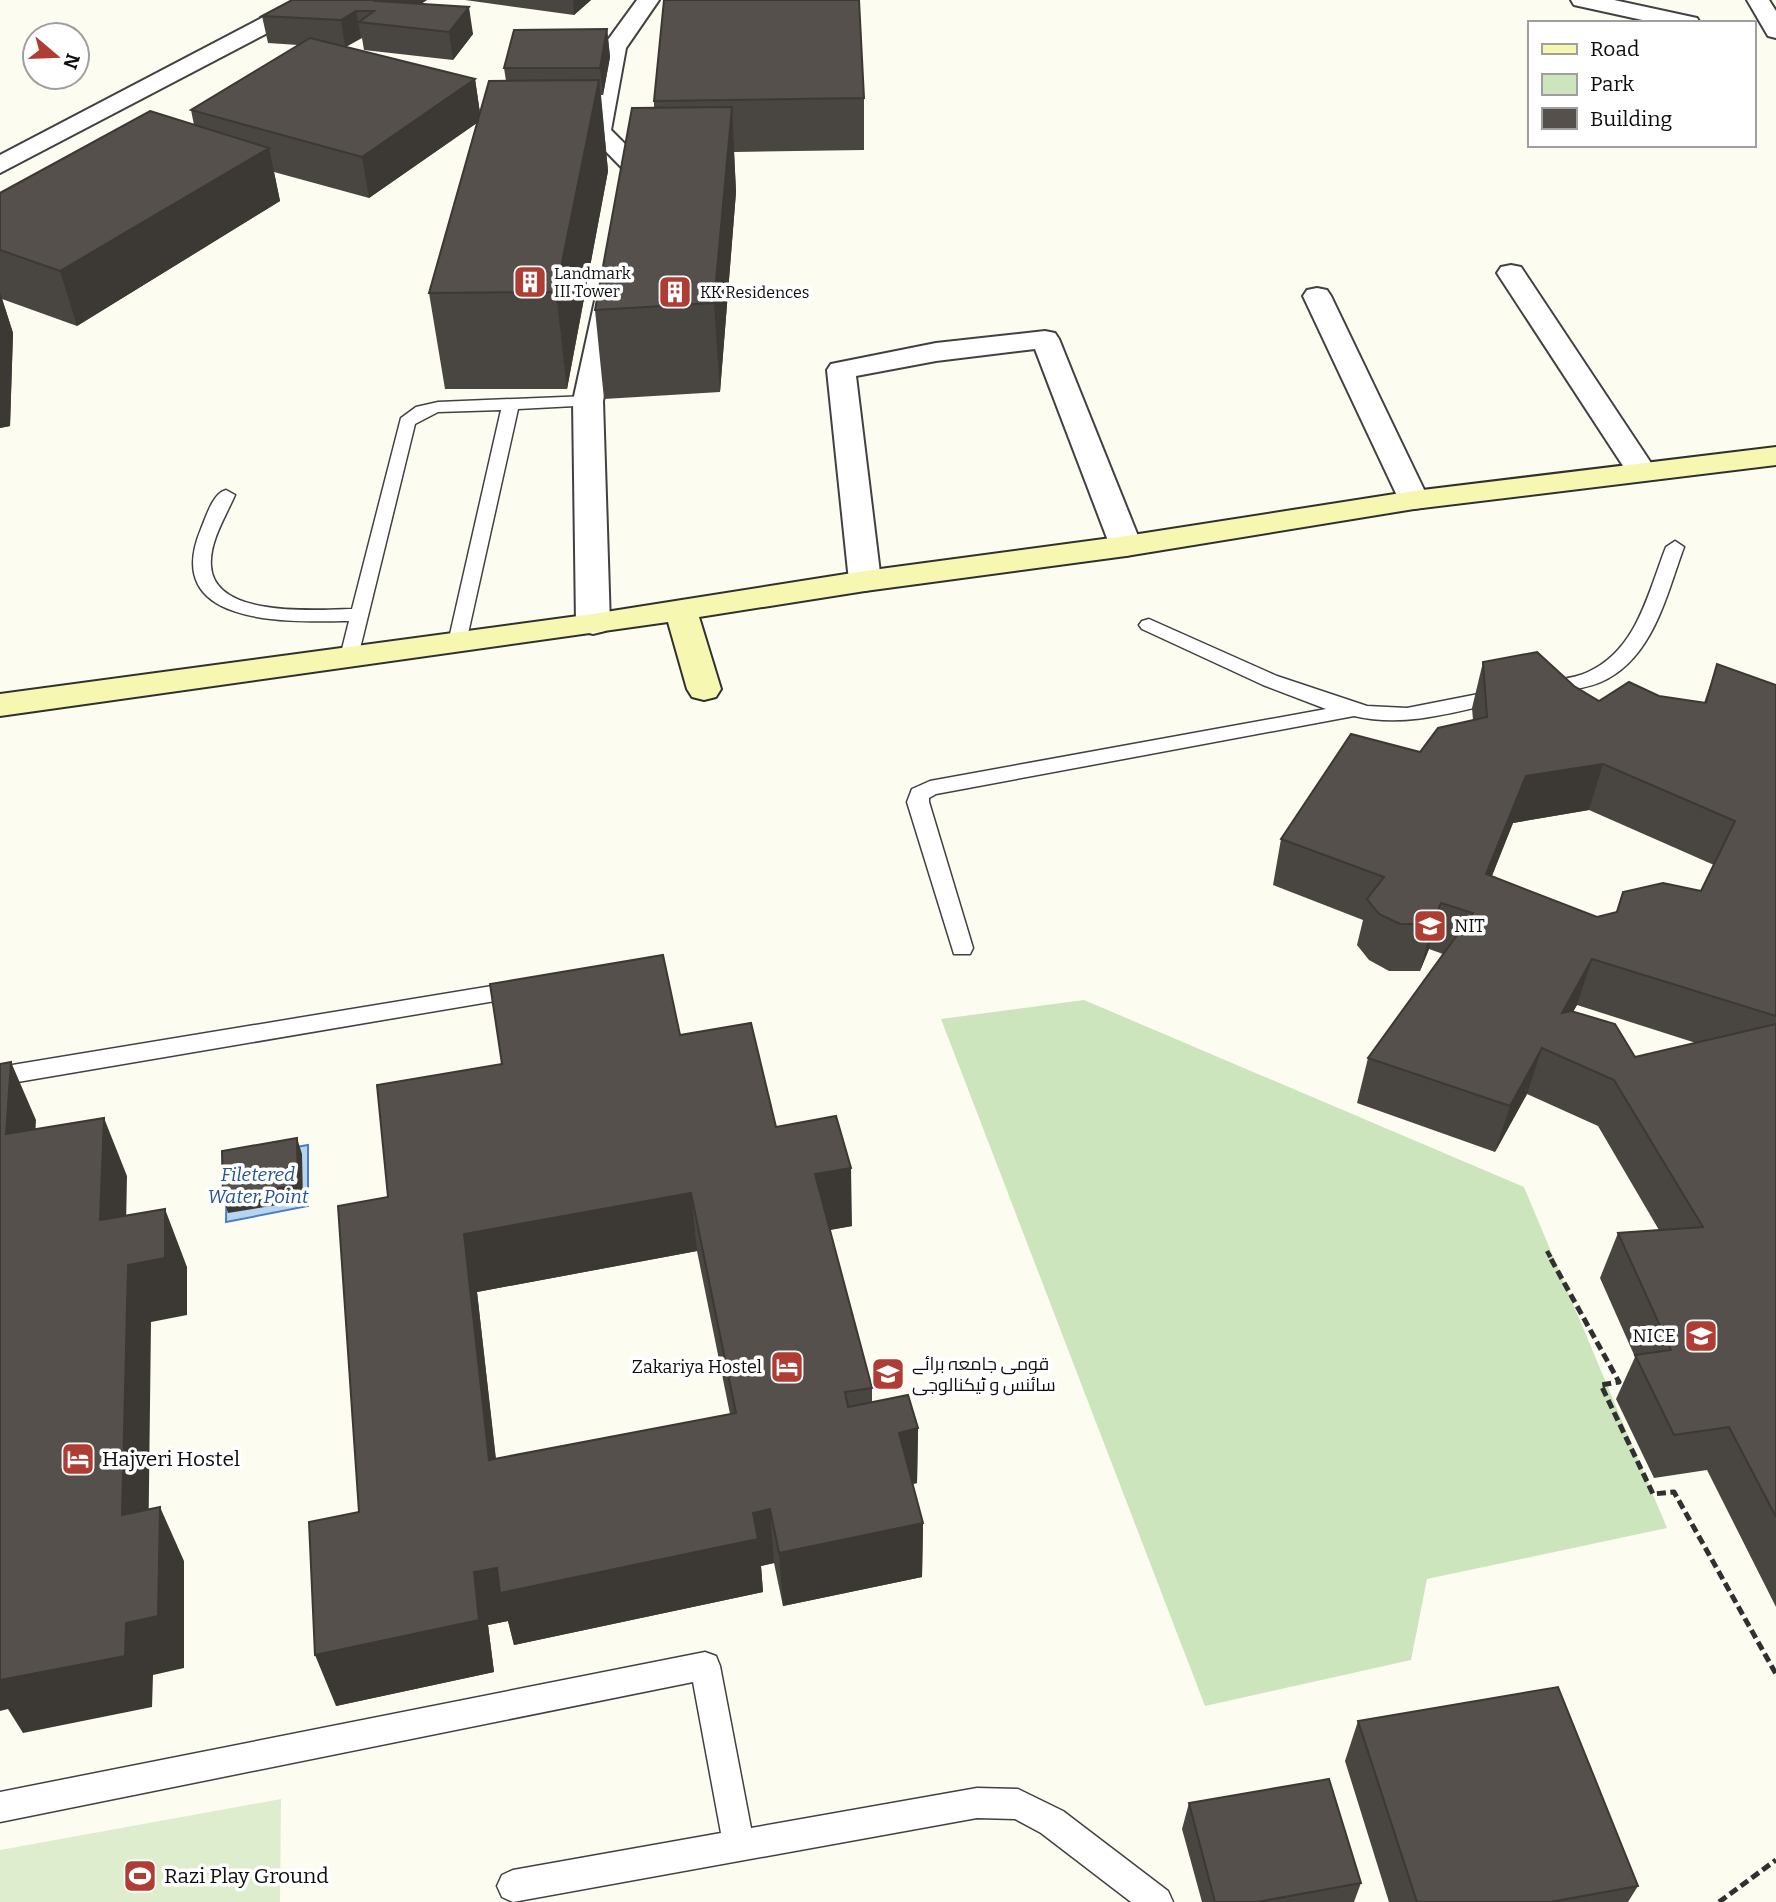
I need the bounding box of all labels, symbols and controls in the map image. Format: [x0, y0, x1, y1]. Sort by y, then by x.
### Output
north arrow [21, 21, 91, 91]
legend [1528, 21, 1755, 147]
text: Road [1590, 36, 1639, 62]
text: N [58, 51, 85, 72]
text: Park [1590, 71, 1634, 97]
text: Building [1590, 106, 1673, 132]
building icon: Landmark III Tower [511, 263, 549, 301]
place label: Landmark III Tower [554, 264, 631, 301]
building icon: KK Residences [656, 273, 694, 311]
place label: KK Residences [700, 283, 809, 302]
school or university icon: NIT [1411, 907, 1449, 945]
place label: NIT [1454, 915, 1485, 937]
water label: Filetered Water Point [207, 1163, 309, 1208]
school or university icon: NICE [1682, 1317, 1720, 1355]
place label: NICE [1633, 1325, 1676, 1347]
hotel icon: Zakariya Hostel [768, 1348, 806, 1386]
place label: قومی جامعہ برائے سائنس و ٹیکنالوجی [912, 1353, 1056, 1396]
school or university icon: قومی جامعہ برائے سائنس و ٹیکنالوجی [869, 1355, 907, 1393]
place label: Zakariya Hostel [632, 1356, 762, 1378]
hotel icon: Hajveri Hostel [59, 1440, 97, 1478]
place label: Hajveri Hostel [102, 1446, 240, 1472]
sports icon: Razi Play Ground [121, 1857, 159, 1895]
place label: Razi Play Ground [164, 1863, 329, 1889]

